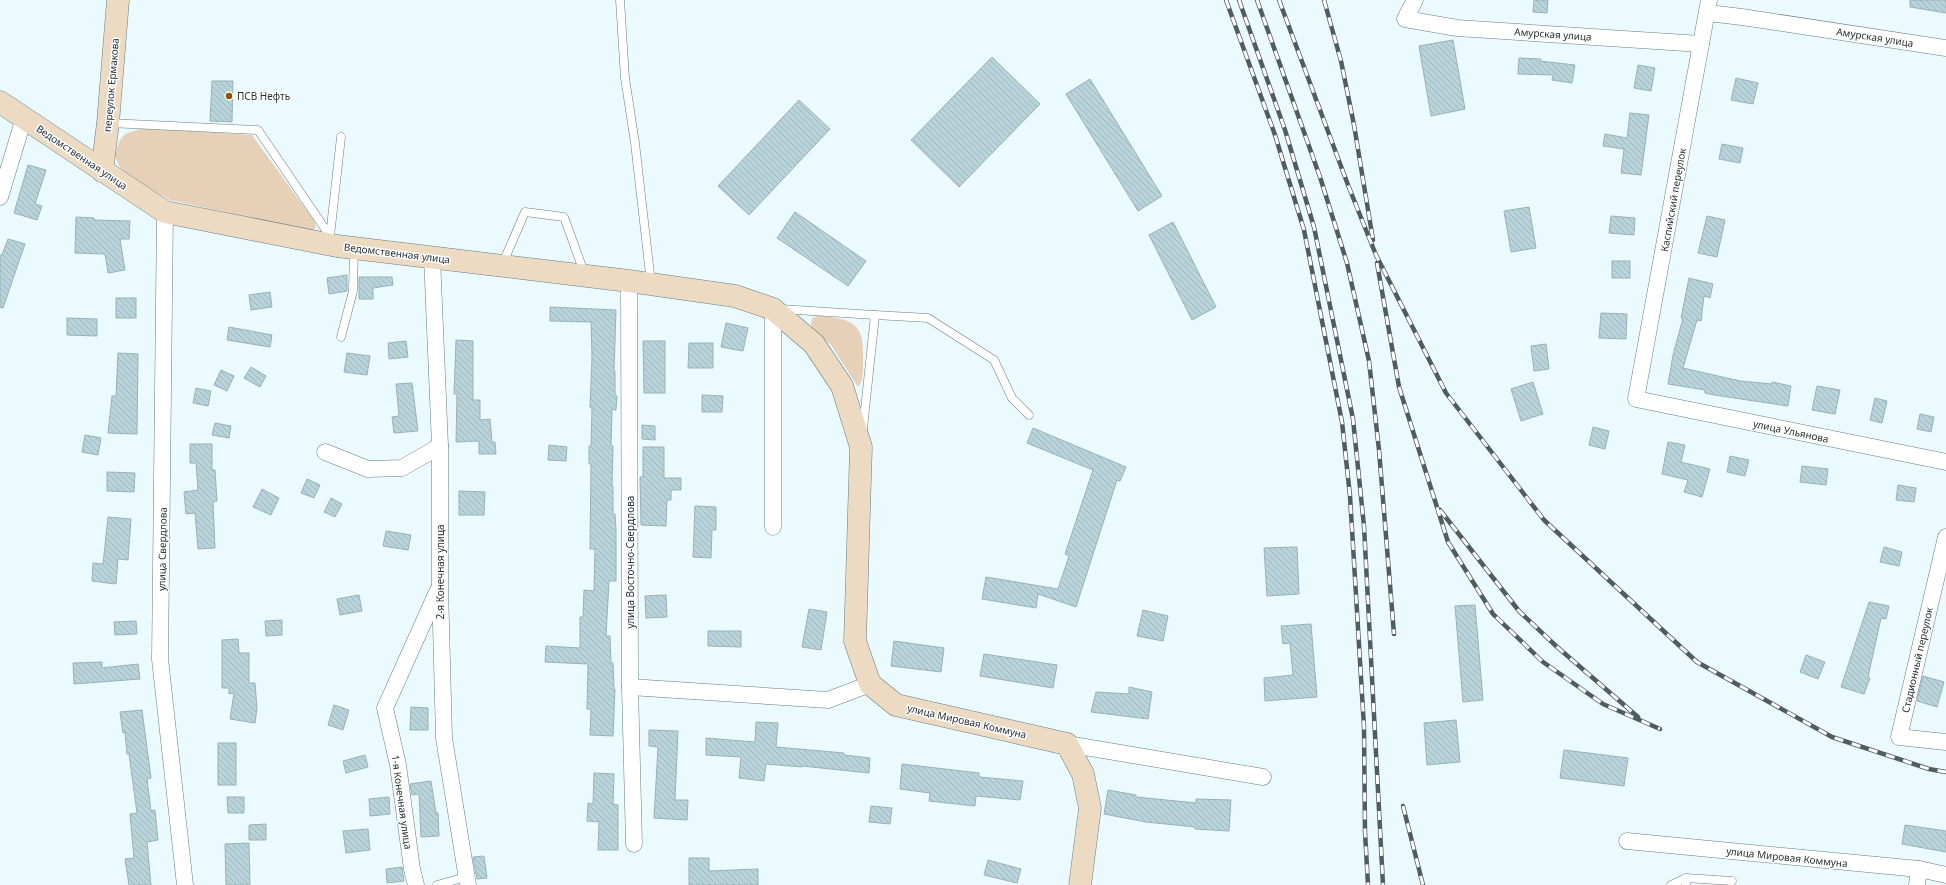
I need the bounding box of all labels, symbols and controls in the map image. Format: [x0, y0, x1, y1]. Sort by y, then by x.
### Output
street label: Амурская улица [1514, 24, 1592, 44]
street label: Амурская улица [1836, 24, 1914, 50]
street label: переулок Ермакова [100, 37, 122, 133]
place label: ПСВ Нефть [237, 89, 290, 103]
marker: ПСВ Нефть [224, 91, 234, 101]
street label: Ведомственная улица [34, 121, 130, 193]
street label: Каспийский переулок [1657, 146, 1689, 253]
street label: Ведомственная улица [343, 240, 451, 266]
street label: улица Ульянова [1752, 416, 1830, 446]
street label: улица Восточно-Свердлова [623, 496, 637, 628]
street label: улица Свердлова [154, 507, 170, 591]
street label: 2-я Конечная улица [433, 524, 447, 620]
street label: Стадионный переулок [1898, 605, 1936, 714]
street label: улица Мировая Коммуна [906, 700, 1028, 742]
street label: 1-я Конечная улица [388, 754, 416, 850]
street label: улица Мировая Коммуна [1726, 844, 1848, 870]

